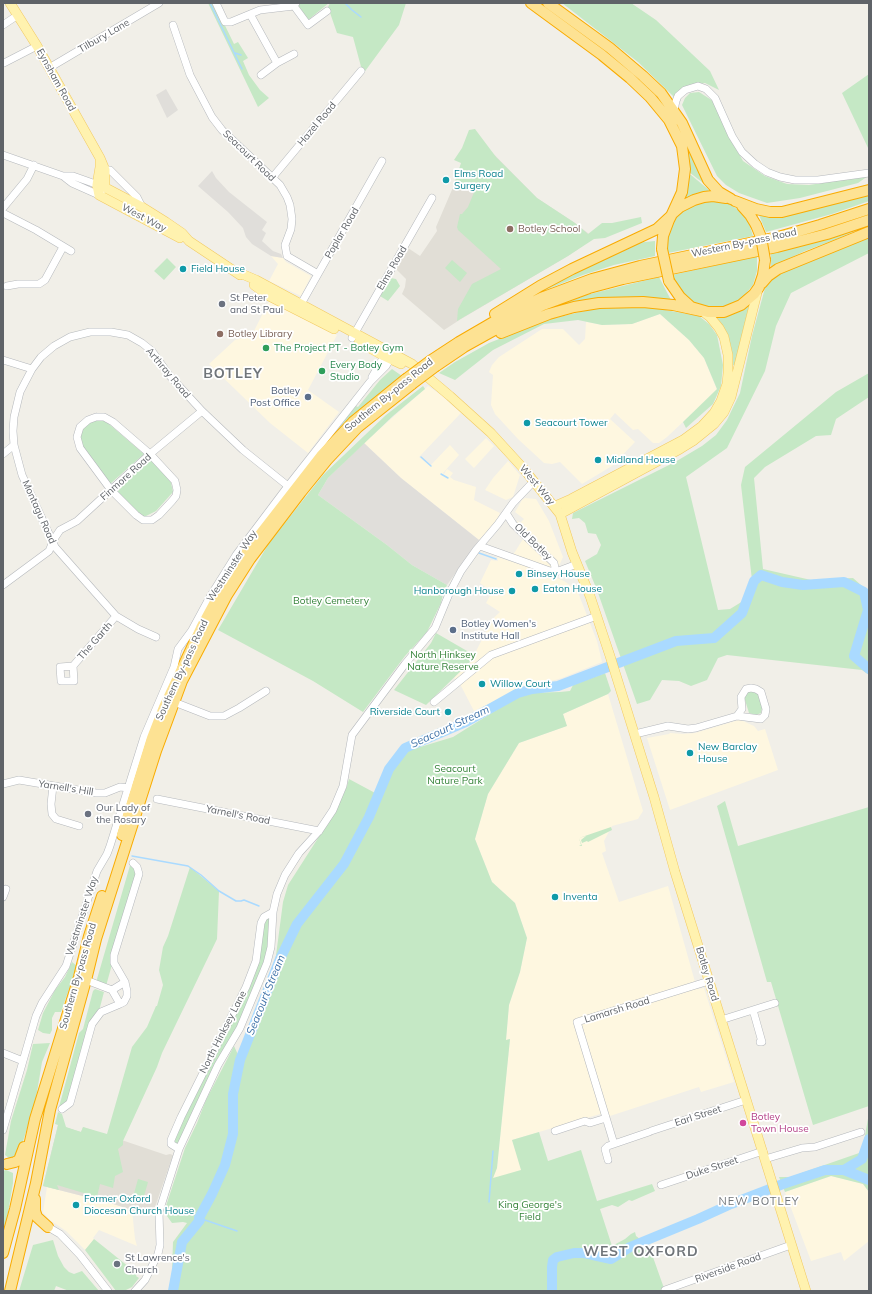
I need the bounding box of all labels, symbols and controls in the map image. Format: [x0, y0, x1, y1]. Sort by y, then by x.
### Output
street label: Tilbury Lane [76, 17, 132, 55]
street label: Eynsham Road [34, 47, 78, 113]
street label: Hazel Road [295, 100, 339, 148]
street label: Seacourt Road [220, 128, 278, 184]
place label: Elms Road Surgery [454, 168, 503, 192]
marker: Elms Road Surgery [441, 175, 451, 185]
street label: West Way [120, 201, 168, 235]
street label: Poplar Road [323, 205, 361, 261]
place label: Botley School [518, 223, 580, 235]
marker: Botley School [505, 224, 515, 234]
street label: Western By-pass Road [690, 226, 798, 260]
street label: Elms Road [375, 244, 409, 292]
place label: Field House [191, 263, 245, 275]
marker: Field House [178, 264, 188, 274]
place label: St Peter and St Paul [230, 292, 283, 316]
marker: St Peter and St Paul [217, 299, 227, 309]
place label: Botley Library [228, 328, 292, 340]
marker: Botley Library [215, 329, 225, 339]
place label: The Project PT - Botley Gym [274, 342, 403, 354]
marker: The Project PT - Botley Gym [261, 343, 271, 353]
street label: Arthray Road [143, 345, 193, 401]
street label: Southern By-pass Road [343, 356, 435, 434]
place label: Every Body Studio [330, 359, 382, 382]
district label: BOTLEY [203, 366, 263, 382]
marker: Every Body Studio [317, 366, 327, 376]
place label: Botley Post Office [250, 385, 300, 408]
marker: Botley Post Office [303, 392, 313, 402]
place label: Seacourt Tower [535, 417, 608, 429]
marker: Seacourt Tower [522, 418, 532, 428]
street label: Finmore Road [98, 451, 154, 503]
place label: Midland House [606, 454, 675, 466]
marker: Midland House [593, 455, 603, 465]
street label: West Way [517, 462, 557, 508]
street label: Montagu Road [20, 478, 58, 546]
street label: Old Botley [512, 521, 554, 563]
street label: Westminster Way [204, 528, 260, 604]
place label: Binsey House [527, 568, 590, 580]
marker: Binsey House [514, 569, 524, 579]
place label: Eaton House [543, 583, 602, 595]
marker: Eaton House [530, 584, 540, 594]
place label: Hanborough House [414, 585, 504, 597]
marker: Hanborough House [507, 586, 517, 596]
park label: Botley Cemetery [293, 595, 369, 607]
street label: Southern By-pass Road [153, 618, 211, 722]
place label: Botley Women's Institute Hall [461, 618, 536, 642]
street label: The Garth [75, 620, 115, 662]
marker: Botley Women's Institute Hall [448, 625, 458, 635]
park label: North Hinksey Nature Reserve [407, 649, 479, 672]
place label: Willow Court [490, 678, 551, 690]
marker: Willow Court [477, 679, 487, 689]
water label: Seacourt Stream [409, 703, 491, 751]
place label: Riverside Court [370, 706, 440, 718]
marker: Riverside Court [443, 707, 453, 717]
place label: New Barclay House [698, 741, 757, 764]
marker: New Barclay House [685, 748, 695, 758]
park label: Seacourt Nature Park [427, 763, 483, 786]
street label: Yarnell's Hill [38, 778, 94, 798]
place label: Our Lady of the Rosary [96, 802, 150, 826]
street label: Yarnell's Road [205, 803, 271, 827]
marker: Our Lady of the Rosary [83, 809, 93, 819]
street label: Westminster Way [63, 875, 101, 957]
place label: Inventa [563, 891, 597, 903]
marker: Inventa [550, 892, 560, 902]
street label: Southern By-pass Road [57, 922, 99, 1030]
street label: Botley Road [693, 945, 721, 1003]
water label: Seacourt Stream [244, 953, 288, 1037]
street label: North Hinksey Lane [197, 989, 249, 1075]
street label: Lamarsh Road [583, 994, 651, 1026]
street label: Earl Street [673, 1103, 723, 1129]
place label: Botley Town House [751, 1111, 809, 1134]
marker: Botley Town House [738, 1118, 748, 1128]
street label: Duke Street [684, 1154, 740, 1182]
place label: Former Oxford Diocesan Church House [84, 1193, 194, 1216]
district label: NEW BOTLEY [719, 1195, 799, 1209]
park label: King George's Field [498, 1199, 562, 1222]
marker: Former Oxford Diocesan Church House [71, 1200, 81, 1210]
district label: WEST OXFORD [583, 1244, 699, 1260]
street label: Riverside Road [693, 1250, 763, 1286]
place label: St Lawrence's Church [125, 1252, 190, 1276]
marker: St Lawrence's Church [112, 1259, 122, 1269]

